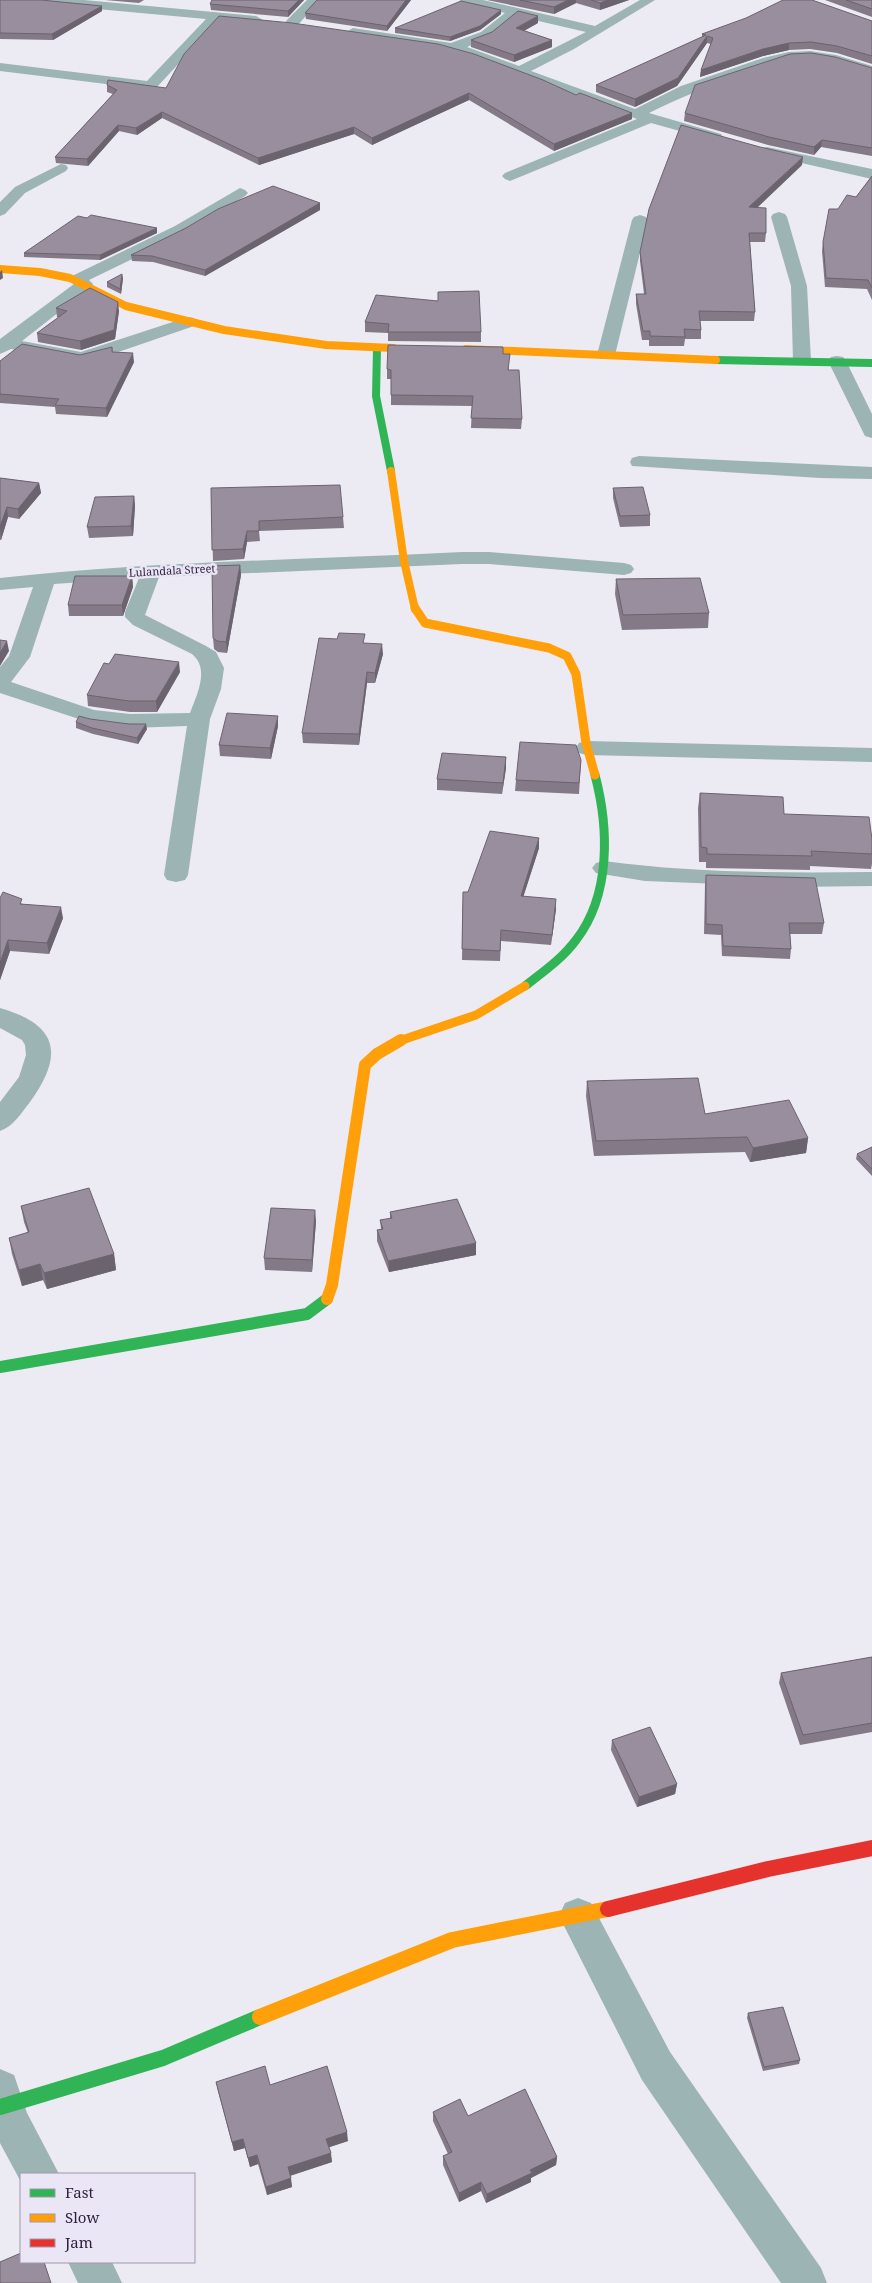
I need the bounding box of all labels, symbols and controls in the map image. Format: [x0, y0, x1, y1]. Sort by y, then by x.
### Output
street label: Lulandala Street [128, 560, 216, 580]
legend [20, 2173, 195, 2263]
text: Fast [65, 2182, 94, 2202]
text: Slow [65, 2207, 99, 2227]
text: Jam [64, 2232, 93, 2252]

